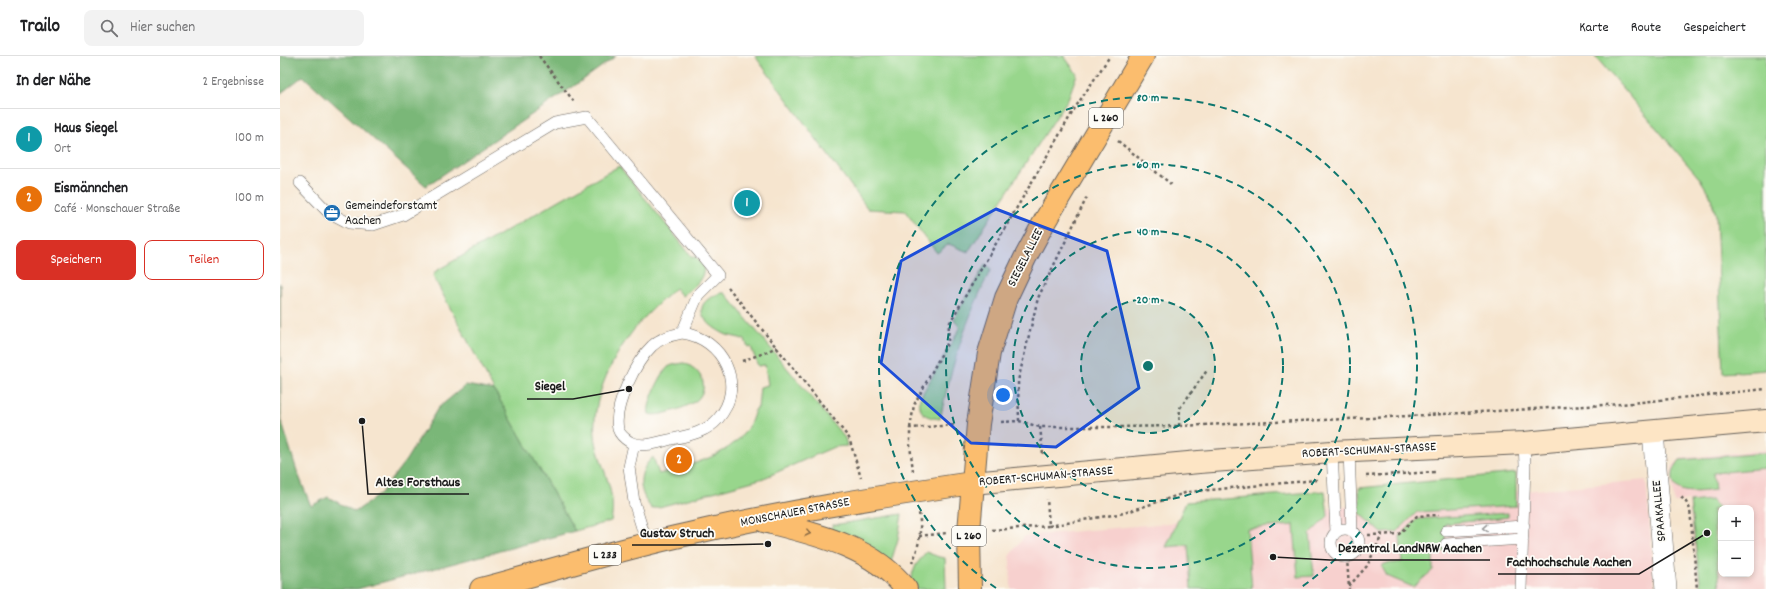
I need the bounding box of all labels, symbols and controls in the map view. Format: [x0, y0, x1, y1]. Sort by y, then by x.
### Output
search box [84, 10, 364, 46]
text: Trailo [20, 14, 60, 41]
icon: search [98, 17, 120, 39]
text: Hier suchen [130, 17, 195, 39]
text: Karte [1579, 18, 1609, 38]
text: Route [1631, 18, 1661, 38]
text: Gespeichert [1683, 18, 1746, 38]
text: In der Nähe [16, 70, 91, 94]
text: 2 Ergebnisse [203, 73, 264, 92]
text: 80 m [1137, 90, 1159, 107]
road number: L 260 [1089, 108, 1123, 128]
text: Haus Siegel [54, 118, 118, 140]
text: 1 [28, 129, 30, 148]
text: 100 m [235, 129, 264, 148]
text: Ort [54, 140, 71, 159]
text: 60 m [1136, 157, 1160, 174]
text: Eismännchen [54, 178, 128, 200]
pin: 1 [734, 188, 760, 218]
text: 2 [26, 189, 32, 208]
text: 100 m [235, 189, 264, 208]
place label: Gemeindeforstamt Aachen [345, 197, 438, 231]
text: Café · Monschauer Straße [54, 200, 180, 219]
office icon: Gemeindeforstamt Aachen [322, 203, 342, 223]
text: 40 m [1137, 224, 1159, 241]
street label: SIEGELALLEE [1003, 226, 1049, 290]
button: Speichern [16, 240, 136, 280]
button: Teilen [144, 240, 264, 280]
text: 20 m [1137, 292, 1159, 309]
centre of rings [1141, 359, 1155, 373]
callout: Siegel [527, 373, 573, 399]
text: Siegel [535, 377, 566, 397]
your location [993, 385, 1013, 405]
street label: ROBERT-SCHUMAN-STRASSE [1301, 438, 1437, 464]
pin: 2 [666, 445, 692, 475]
street label: ROBERT-SCHUMAN-STRASSE [978, 462, 1114, 492]
callout: Altes Forsthaus [368, 468, 469, 494]
text: Altes Forsthaus [375, 473, 461, 493]
street label: SPAAKALLEE [1648, 480, 1672, 542]
street label: MONSCHAUER STRASSE [739, 493, 851, 533]
map controls [1718, 505, 1754, 577]
button: + [1718, 505, 1754, 541]
callout: Gustav Struch [632, 519, 722, 545]
text: Gustav Struch [640, 524, 715, 544]
one-way arrow [1482, 524, 1488, 533]
road number: L 260 [952, 526, 986, 546]
one-way arrow [805, 528, 812, 536]
callout: Dezentral LandNRW Aachen [1330, 534, 1490, 560]
text: Dezentral LandNRW Aachen [1338, 539, 1483, 559]
button: − [1718, 541, 1754, 577]
road number: L 233 [589, 545, 621, 565]
callout: Fachhochschule Aachen [1498, 548, 1639, 574]
text: Fachhochschule Aachen [1506, 553, 1632, 573]

